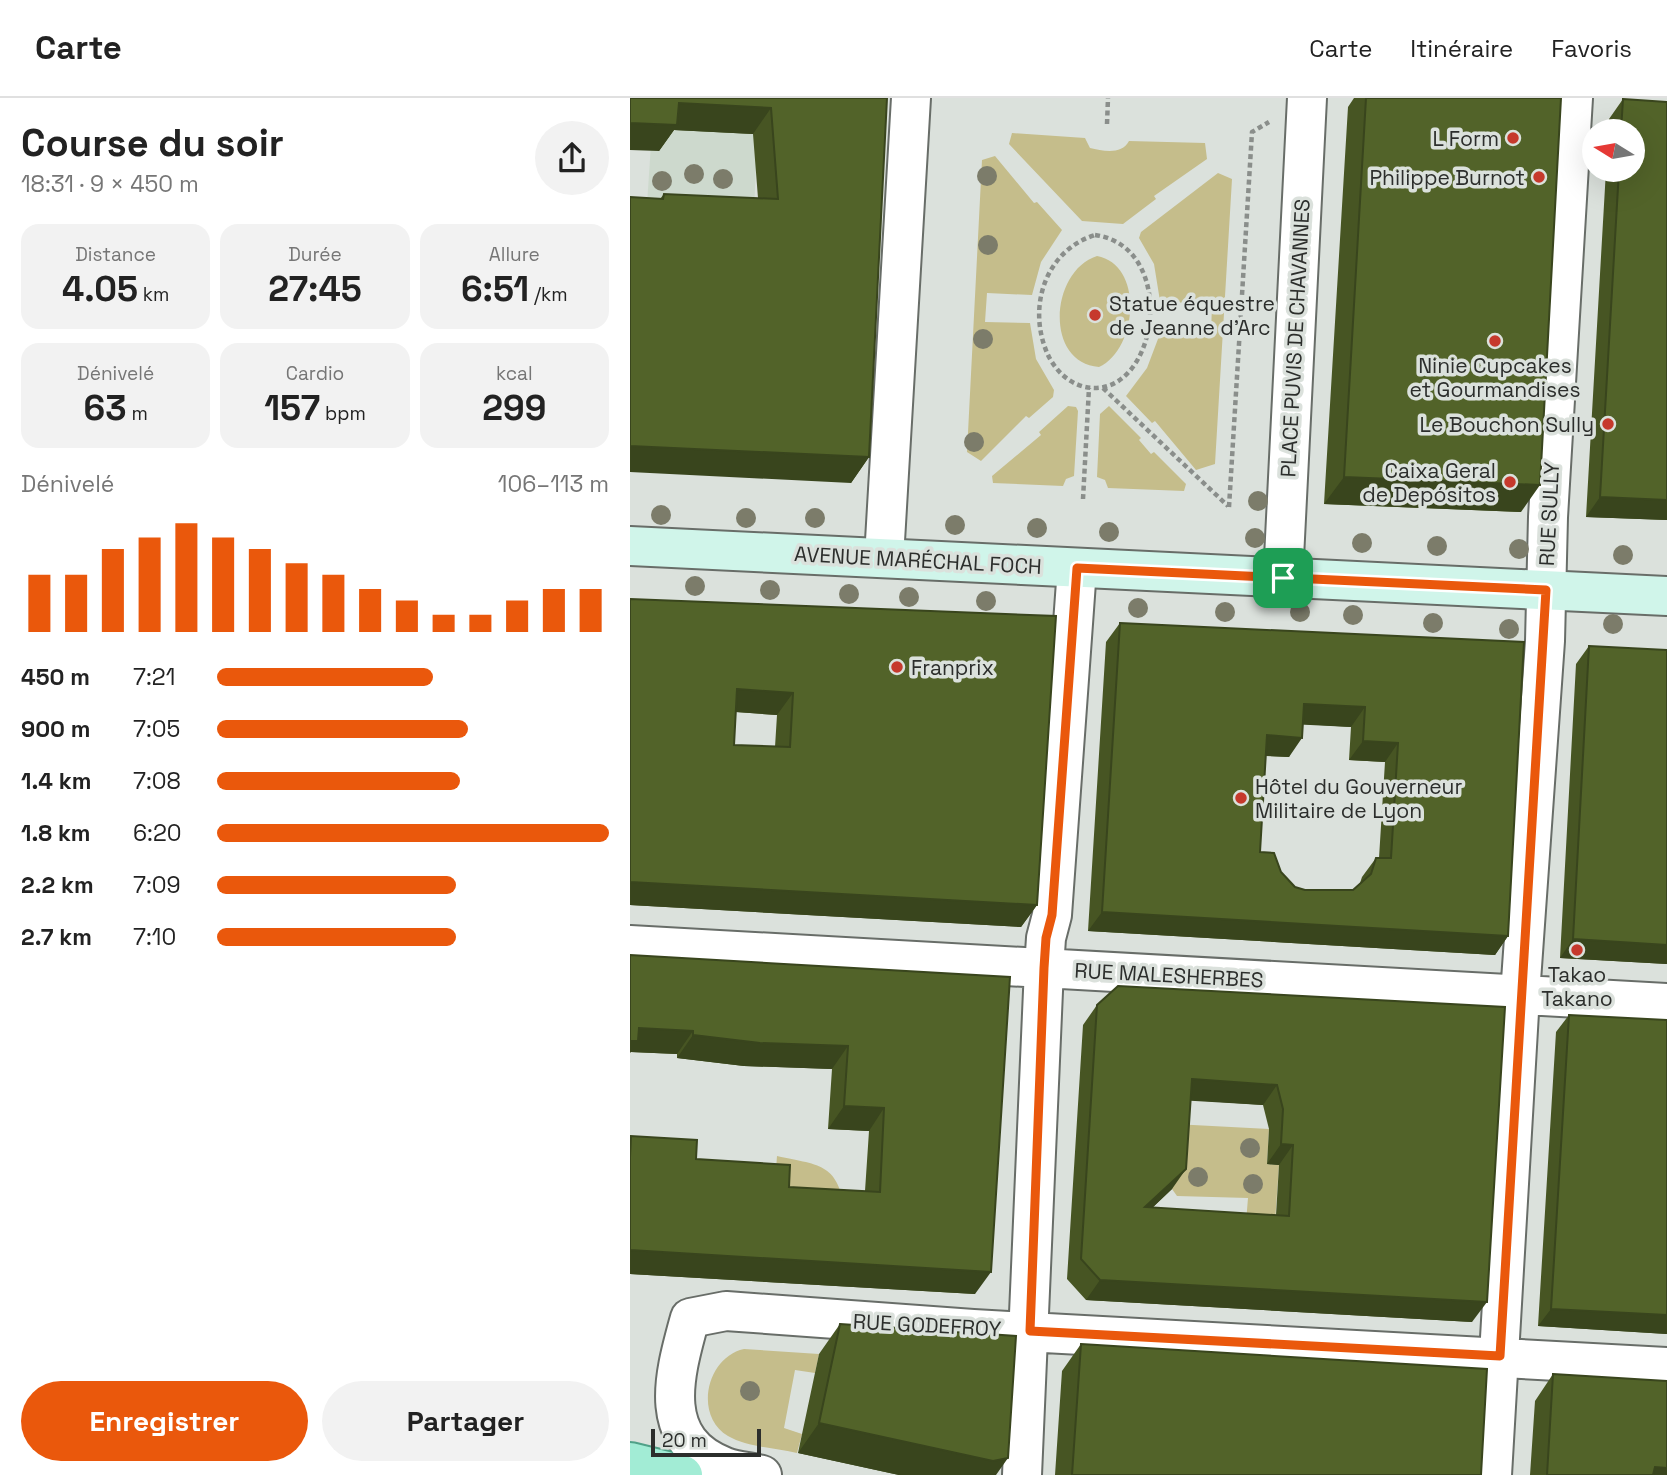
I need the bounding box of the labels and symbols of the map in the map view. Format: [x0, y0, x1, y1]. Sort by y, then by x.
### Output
north arrow [1582, 119, 1645, 182]
place label: L Form [1433, 125, 1499, 152]
marker: L Form [1505, 130, 1521, 146]
place label: Philippe Burnot [1369, 164, 1525, 191]
marker: Philippe Burnot [1531, 169, 1547, 185]
street label: PLACE PUVIS DE CHAVANNES [1274, 198, 1316, 478]
place label: Statue équestre de Jeanne d'Arc [1109, 290, 1275, 341]
marker: Statue équestre de Jeanne d'Arc [1087, 307, 1103, 323]
marker: Ninie Cupcakes et Gourmandises [1487, 333, 1503, 349]
place label: Ninie Cupcakes et Gourmandises [1410, 352, 1580, 403]
place label: Le Bouchon Sully [1420, 411, 1594, 438]
marker: Le Bouchon Sully [1600, 416, 1616, 432]
place label: Caixa Geral de Depósitos [1362, 457, 1496, 508]
street label: RUE SULLY [1533, 461, 1565, 567]
marker: Caixa Geral de Depósitos [1502, 474, 1518, 490]
street label: AVENUE MARÉCHAL FOCH [794, 540, 1042, 580]
pin [1253, 548, 1313, 608]
place label: Franprix [911, 654, 994, 681]
marker: Franprix [889, 659, 905, 675]
place label: Hôtel du Gouverneur Militaire de Lyon [1255, 773, 1462, 824]
marker: Hôtel du Gouverneur Militaire de Lyon [1233, 790, 1249, 806]
marker: Takao Takano [1569, 942, 1585, 958]
street label: RUE MALESHERBES [1074, 957, 1264, 993]
place label: Takao Takano [1541, 961, 1613, 1012]
street label: RUE GODEFROY [852, 1308, 1002, 1342]
scale bar [651, 1426, 761, 1458]

